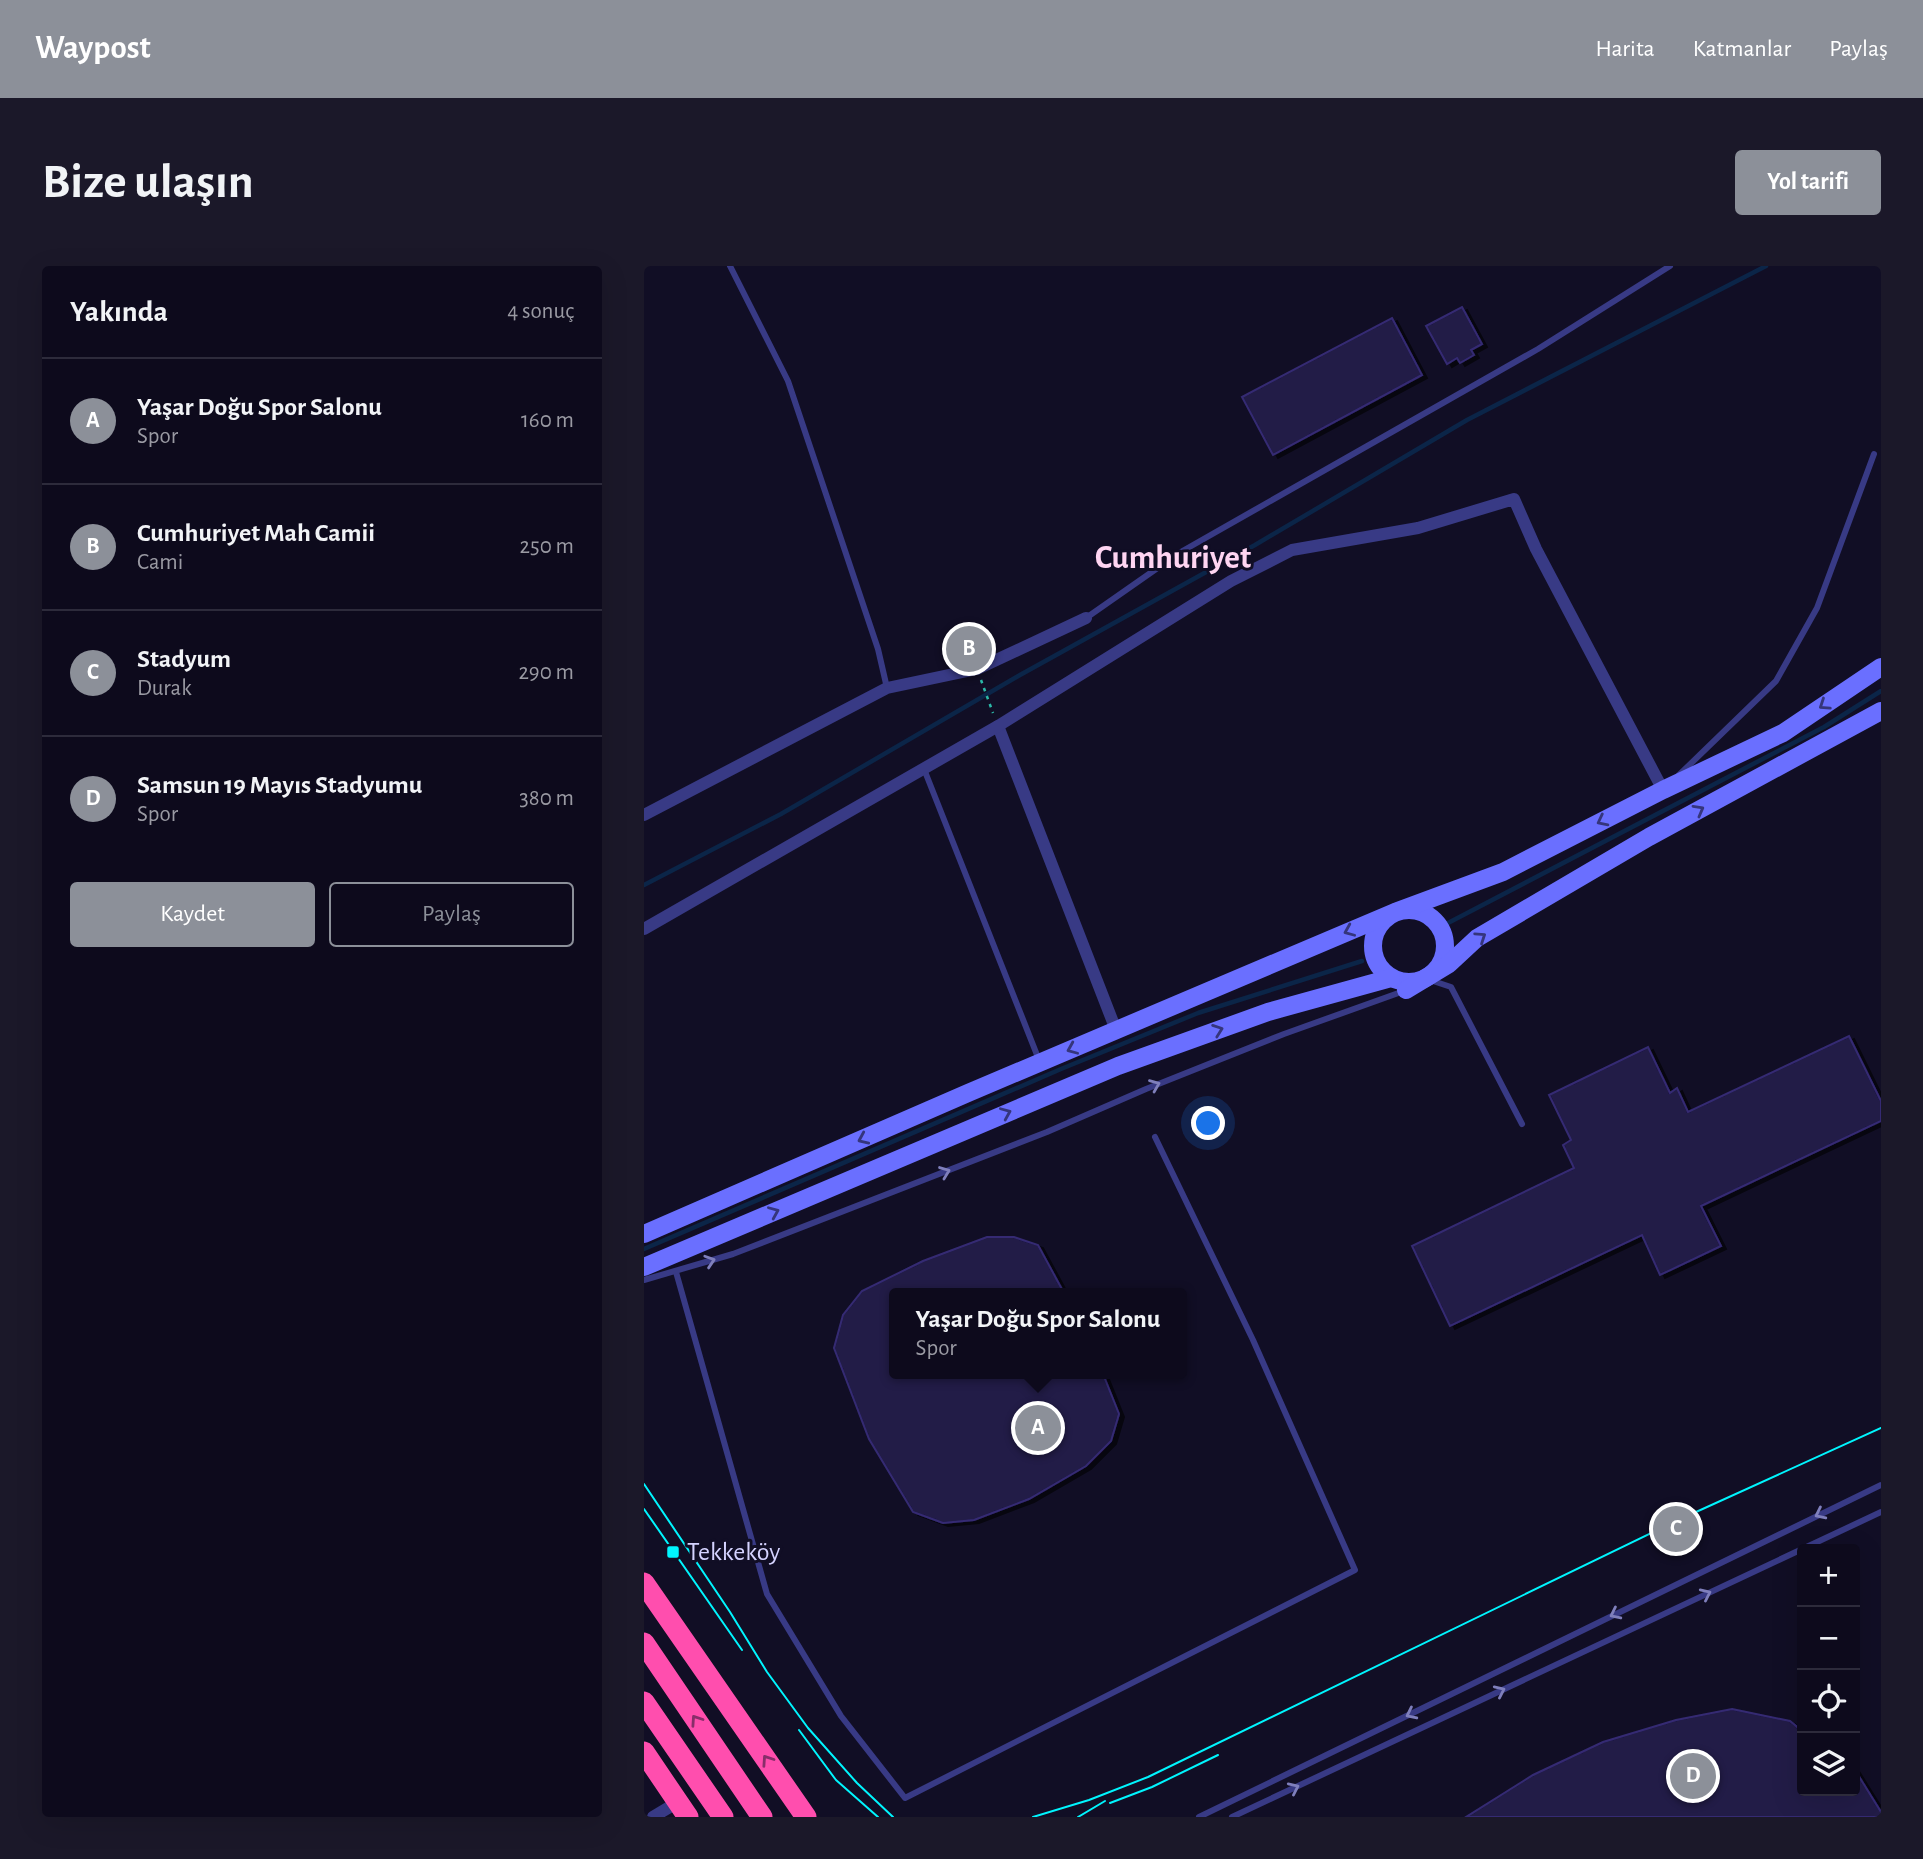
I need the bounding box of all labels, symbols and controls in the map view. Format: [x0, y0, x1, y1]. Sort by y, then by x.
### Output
text: Waypost [35, 32, 151, 65]
text: Harita [1596, 37, 1655, 61]
text: Katmanlar [1693, 37, 1791, 61]
text: Paylaş [1829, 37, 1888, 61]
button: Yol tarifi [1735, 150, 1881, 215]
text: Bize ulaşın [42, 158, 254, 207]
text: Yakında [70, 297, 168, 327]
text: 4 sonuç [507, 300, 574, 323]
text: Yaşar Doğu Spor Salonu [137, 394, 382, 420]
text: A [86, 409, 100, 432]
text: 160 m [521, 409, 574, 432]
text: Spor [137, 425, 178, 448]
text: Cumhuriyet Mah Camii [137, 520, 375, 546]
text: B [86, 535, 100, 558]
text: 250 m [520, 535, 574, 558]
district label: Cumhuriyet [1095, 542, 1251, 575]
text: Cami [137, 551, 183, 574]
pin: B [946, 623, 992, 675]
text: Stadyum [137, 646, 231, 672]
text: C [87, 661, 99, 684]
text: 290 m [518, 661, 574, 684]
text: Durak [137, 677, 192, 700]
one-way arrow [1819, 697, 1832, 710]
text: Samsun 19 Mayıs Stadyumu [137, 772, 422, 798]
text: D [85, 787, 101, 810]
text: 380 m [519, 787, 574, 810]
text: Spor [137, 803, 178, 826]
one-way arrow [1692, 805, 1704, 818]
one-way arrow [1597, 813, 1609, 827]
button: Kaydet [70, 882, 315, 947]
button: Paylaş [329, 882, 574, 947]
one-way arrow [1343, 923, 1356, 937]
one-way arrow [1473, 933, 1486, 945]
one-way arrow [1211, 1024, 1223, 1038]
one-way arrow [1066, 1041, 1079, 1055]
one-way arrow [1149, 1079, 1161, 1093]
your location [1191, 1106, 1225, 1140]
one-way arrow [999, 1107, 1011, 1121]
one-way arrow [857, 1131, 870, 1145]
one-way arrow [939, 1166, 951, 1180]
one-way arrow [767, 1206, 780, 1220]
one-way arrow [703, 1255, 715, 1270]
popup [889, 1288, 1187, 1379]
text: Yaşar Doğu Spor Salonu [916, 1306, 1160, 1332]
text: Spor [916, 1337, 957, 1360]
pin: A [1015, 1402, 1061, 1454]
pin: C [1653, 1503, 1699, 1555]
one-way arrow [1815, 1506, 1827, 1520]
place label: Tekkeköy [687, 1539, 780, 1565]
marker: Tekkeköy [665, 1544, 681, 1560]
map controls [1797, 1544, 1860, 1796]
button: + [1797, 1544, 1860, 1607]
one-way arrow [1699, 1588, 1711, 1602]
one-way arrow [1610, 1606, 1622, 1620]
button: − [1797, 1607, 1860, 1670]
button: locate [1797, 1670, 1860, 1733]
one-way arrow [1493, 1685, 1505, 1699]
one-way arrow [1406, 1706, 1418, 1720]
one-way arrow [692, 1715, 704, 1728]
button: layers [1797, 1733, 1860, 1796]
pin: D [1670, 1750, 1716, 1802]
one-way arrow [763, 1755, 776, 1768]
one-way arrow [1287, 1782, 1299, 1796]

